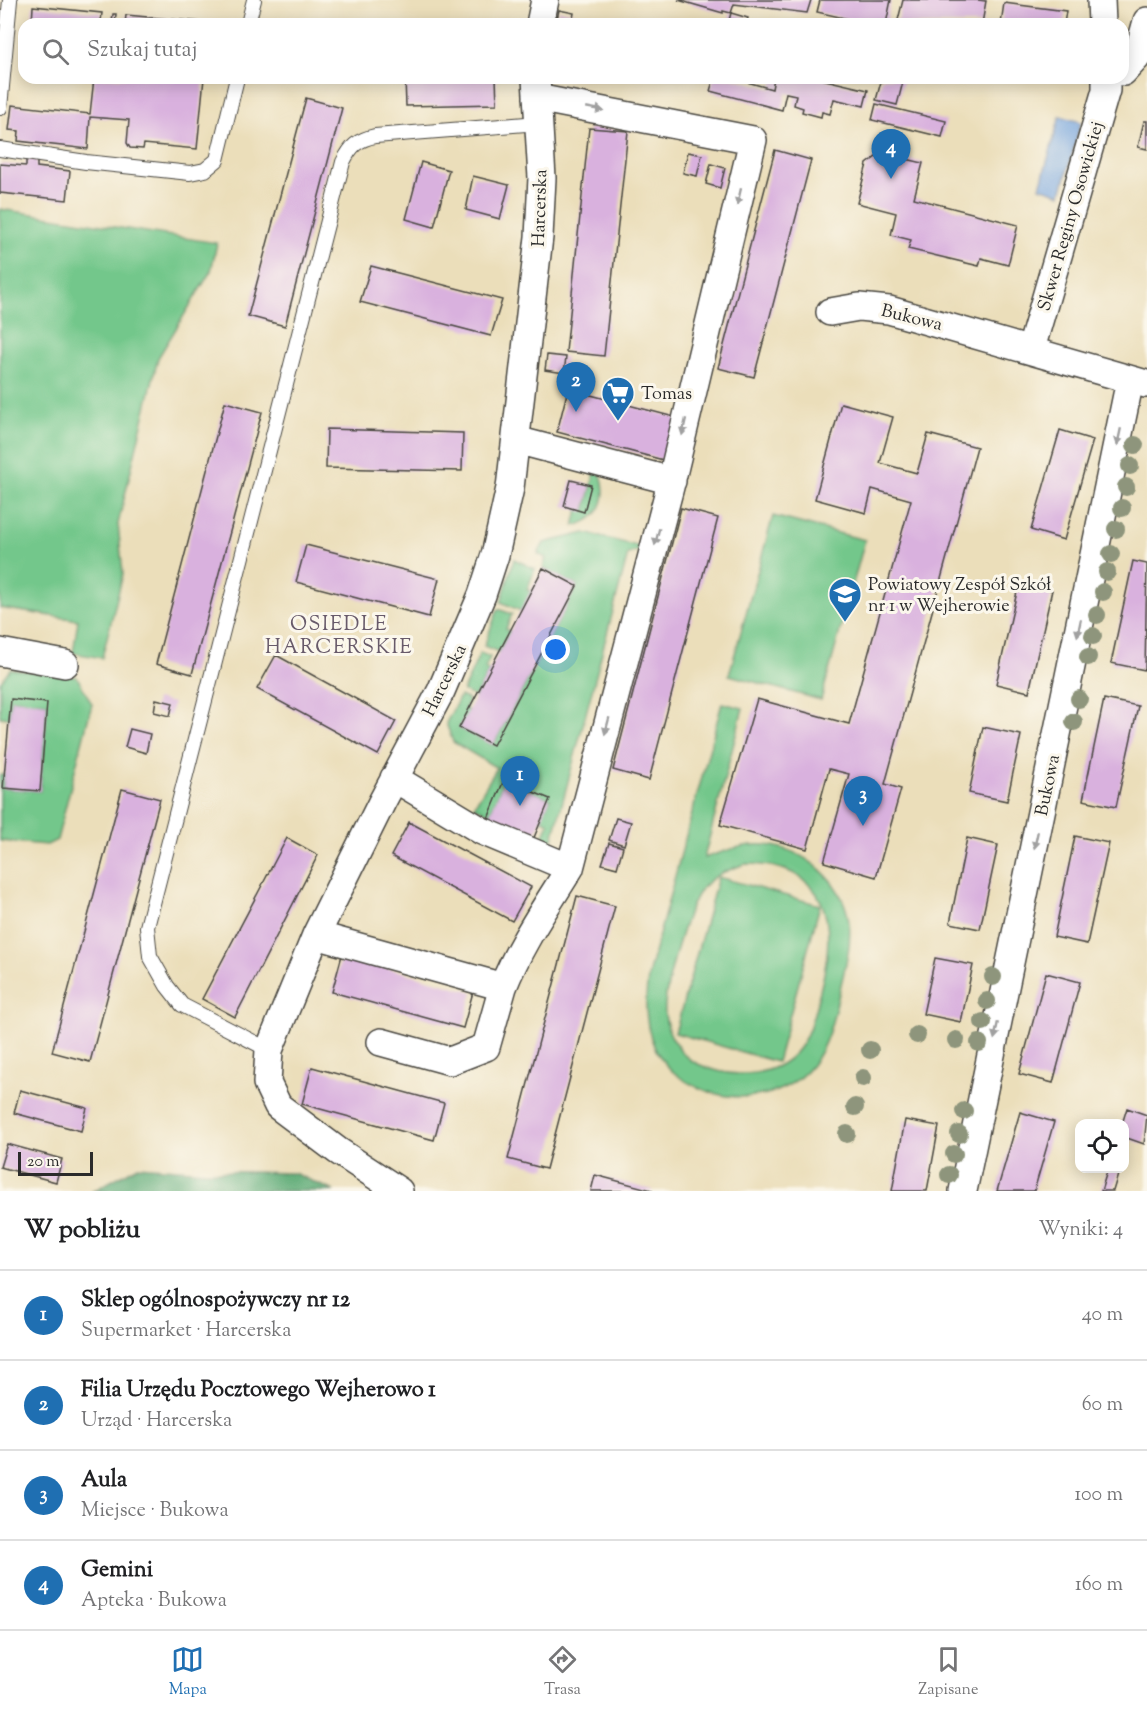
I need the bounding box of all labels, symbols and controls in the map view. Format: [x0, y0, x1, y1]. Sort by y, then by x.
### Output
search box [18, 18, 1129, 84]
icon: search [39, 35, 72, 68]
text: Szukaj tutaj [87, 35, 198, 67]
one-way arrow [585, 105, 604, 114]
street label: Skwer Reginy Osowickiej [1032, 119, 1111, 314]
pin: 4 [872, 130, 910, 179]
street label: Harcerska [527, 169, 555, 247]
one-way arrow [734, 187, 744, 206]
street label: Bukowa [878, 299, 945, 339]
pin: 2 [556, 362, 596, 412]
supermarket icon: Tomas [600, 375, 636, 422]
place label: Tomas [641, 382, 692, 408]
one-way arrow [679, 418, 689, 436]
one-way arrow [1113, 428, 1123, 446]
one-way arrow [652, 528, 662, 547]
place label: Powiatowy Zespół Szkół nr 1 w Wejherowie [868, 573, 1051, 620]
school or university icon: Powiatowy Zespół Szkół nr 1 w Wejherowie [827, 576, 863, 623]
district label: OSIEDLE HARCERSKIE [265, 611, 413, 663]
one-way arrow [1074, 619, 1083, 638]
your location [541, 635, 570, 664]
street label: Harcerska [417, 640, 474, 721]
one-way arrow [602, 717, 612, 735]
street label: Bukowa [1030, 752, 1068, 819]
pin: 1 [500, 756, 540, 806]
pin: 3 [844, 776, 882, 826]
one-way arrow [1031, 830, 1040, 849]
one-way arrow [991, 1021, 1000, 1040]
map controls [1075, 1119, 1129, 1173]
button: locate [1075, 1119, 1129, 1173]
scale bar [18, 1149, 93, 1176]
text: 20 m [27, 1151, 60, 1174]
text: W pobliżu [24, 1212, 140, 1249]
text: Wyniki: 4 [1038, 1216, 1123, 1245]
text: Sklep ogólnospożywczy nr 12 [81, 1285, 350, 1317]
text: 1 [40, 1301, 47, 1330]
text: 40 m [1082, 1301, 1123, 1330]
text: Supermarket · Harcerska [81, 1317, 291, 1346]
text: Filia Urzędu Pocztowego Wejherowo 1 [81, 1375, 436, 1407]
text: 2 [39, 1391, 48, 1420]
text: 60 m [1082, 1391, 1123, 1420]
text: Urząd · Harcerska [81, 1407, 232, 1436]
text: Aula [81, 1465, 127, 1497]
text: 3 [39, 1481, 48, 1510]
text: 100 m [1074, 1481, 1123, 1510]
text: Miejsce · Bukowa [81, 1497, 229, 1526]
text: Gemini [81, 1555, 153, 1587]
text: 4 [38, 1571, 49, 1600]
text: 160 m [1075, 1571, 1123, 1600]
text: Apteka · Bukowa [81, 1587, 227, 1616]
tab: Mapa [169, 1643, 207, 1702]
tab: Trasa [544, 1643, 581, 1702]
tab: Zapisane [918, 1643, 978, 1702]

